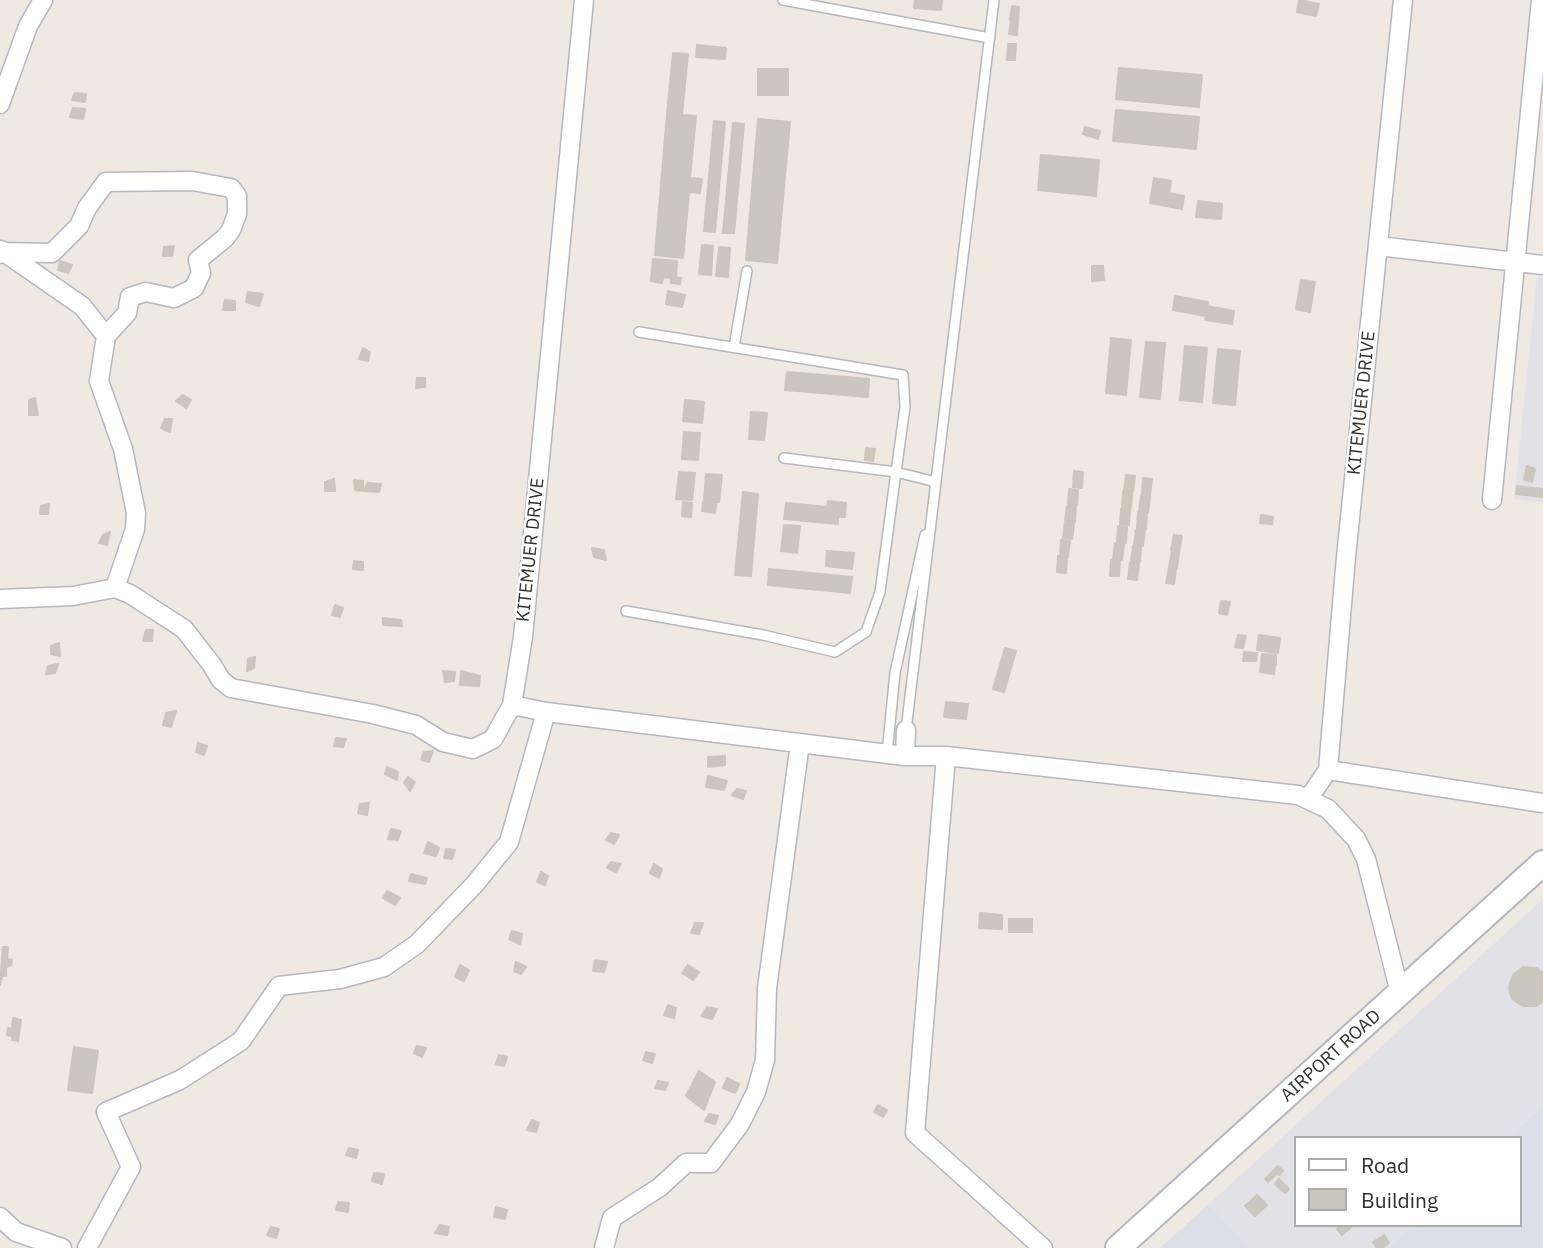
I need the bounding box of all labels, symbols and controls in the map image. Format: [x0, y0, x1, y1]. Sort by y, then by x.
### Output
street label: KITEMUER DRIVE [1344, 330, 1380, 476]
street label: KITEMUER DRIVE [513, 477, 549, 623]
street label: AIRPORT ROAD [1277, 1005, 1385, 1107]
legend [1294, 1136, 1522, 1227]
text: Road [1361, 1151, 1409, 1179]
text: Building [1361, 1186, 1438, 1214]

